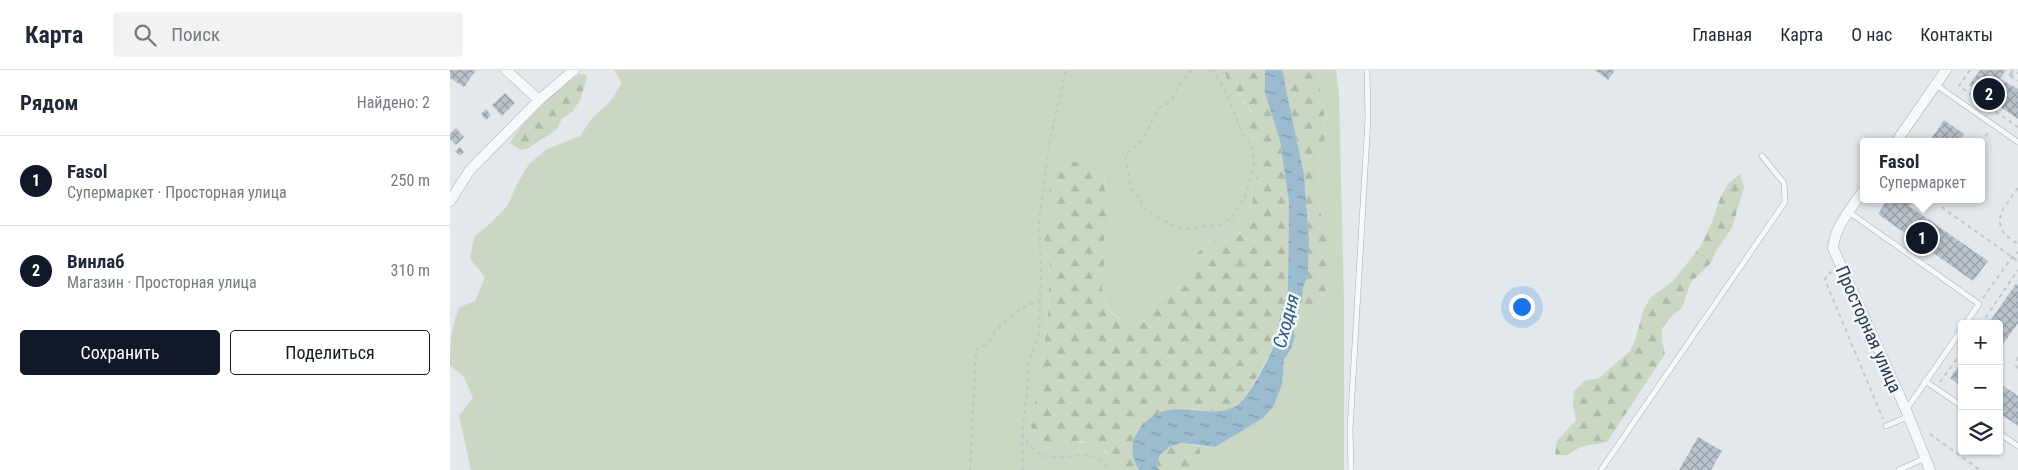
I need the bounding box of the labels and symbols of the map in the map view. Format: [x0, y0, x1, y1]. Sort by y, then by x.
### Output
pin: 2 [1973, 75, 2005, 113]
pin: 1 [1906, 219, 1938, 257]
street label: Просторная улица [1832, 262, 1906, 396]
water label: Сходня [1268, 291, 1304, 351]
your location [1509, 294, 1535, 320]

